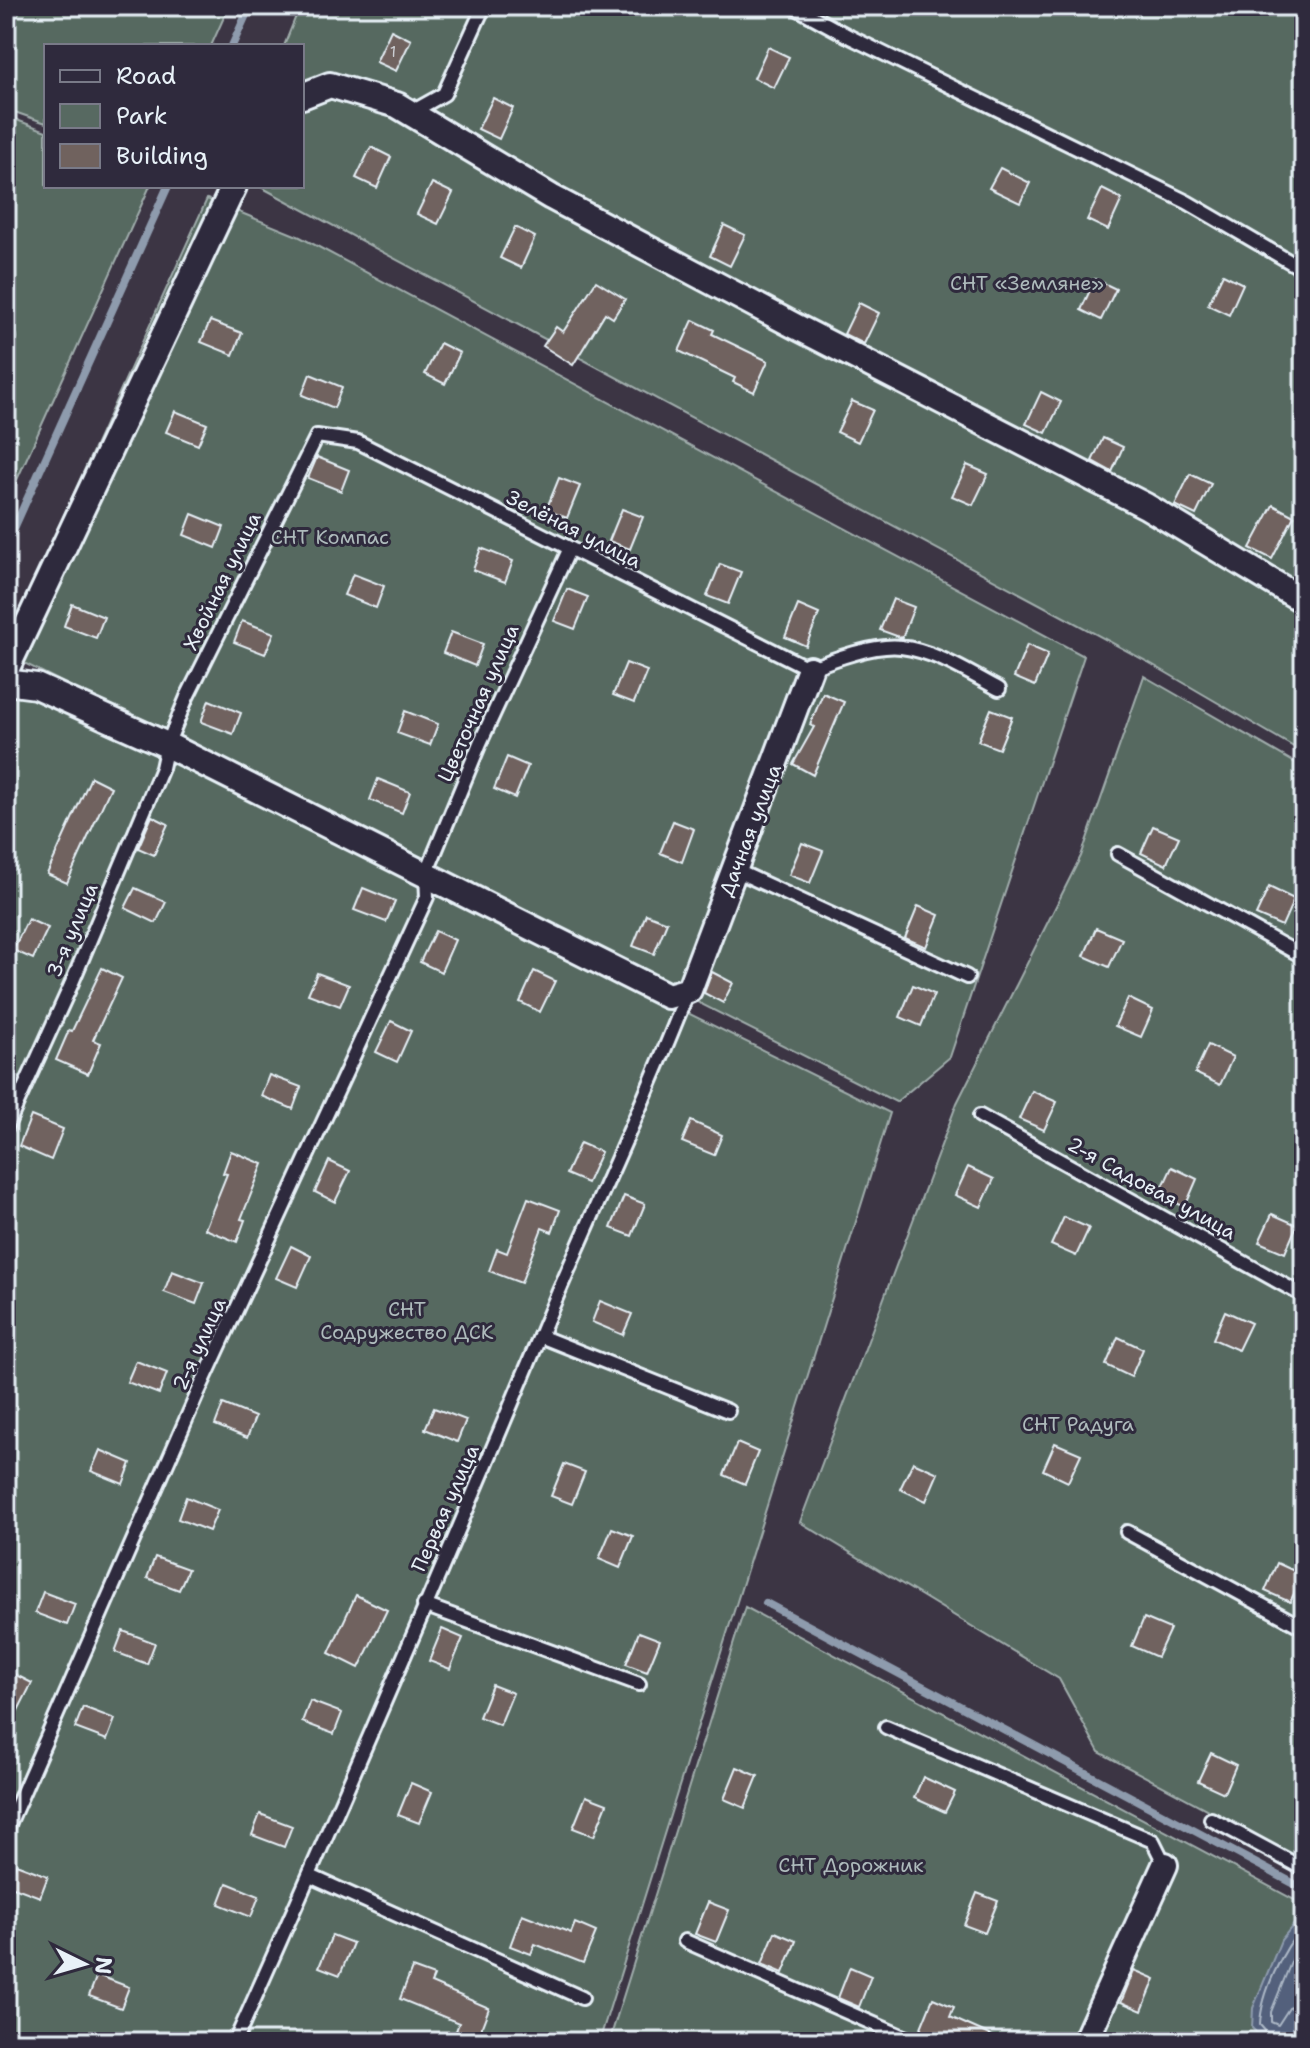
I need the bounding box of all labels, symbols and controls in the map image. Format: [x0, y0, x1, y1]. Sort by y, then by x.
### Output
house number: 1 [390, 41, 396, 62]
legend [44, 44, 304, 188]
text: Road [116, 60, 176, 92]
text: Park [116, 100, 168, 132]
text: Building [116, 140, 208, 172]
park label: СНТ «Земляне» [950, 270, 1104, 296]
street label: Зелёная улица [502, 484, 646, 574]
street label: Хвойная улица [177, 507, 267, 654]
park label: СНТ Компас [271, 524, 389, 550]
street label: Цветочная улица [432, 619, 525, 786]
street label: Дачная улица [713, 760, 787, 900]
street label: 3-я улица [40, 878, 104, 981]
street label: 2-я Садовая улица [1063, 1131, 1241, 1245]
street label: 2-я улица [166, 1293, 232, 1394]
park label: СНТ Содружество ДСК [320, 1296, 494, 1345]
park label: СНТ Радуга [1022, 1411, 1135, 1437]
street label: Первая улица [405, 1440, 485, 1576]
park label: СНТ Дорожник [778, 1852, 924, 1878]
north arrow [44, 1924, 124, 2004]
text: N [88, 1956, 119, 1976]

